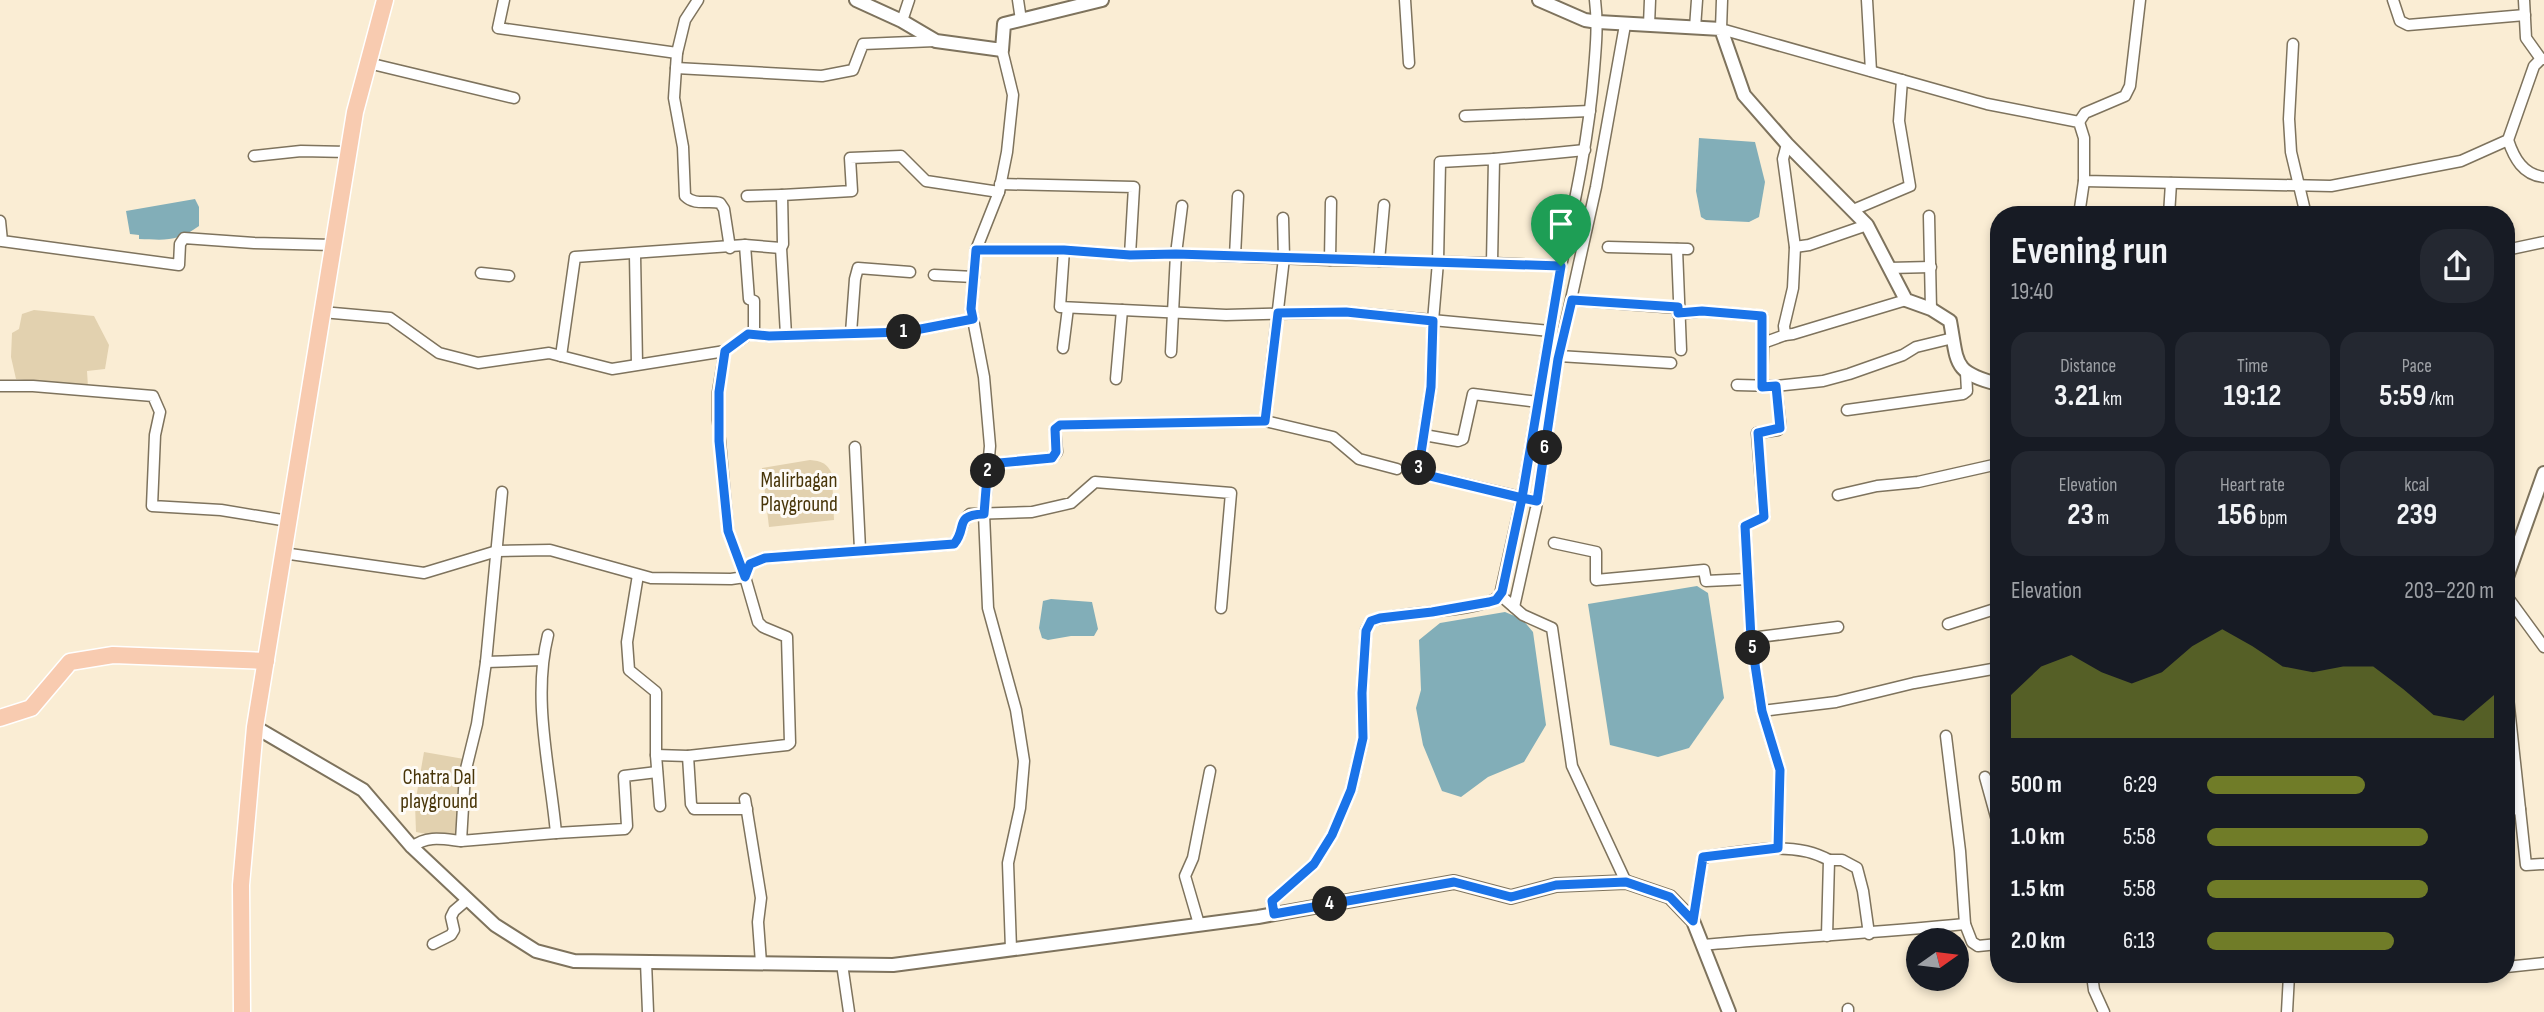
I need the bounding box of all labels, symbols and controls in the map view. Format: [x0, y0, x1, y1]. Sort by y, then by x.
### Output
pin [1531, 194, 1591, 266]
icon: arrive [1542, 205, 1580, 243]
text: Evening run [2011, 229, 2168, 274]
button: share [2420, 229, 2494, 303]
text: 19:40 [2011, 278, 2053, 306]
pin: 1 [886, 314, 922, 350]
text: 1 [900, 320, 907, 343]
text: Distance [2060, 355, 2116, 378]
text: Time [2237, 355, 2268, 378]
text: Pace [2402, 355, 2432, 378]
text: 3.21 [2054, 378, 2100, 414]
text: 19:12 [2224, 378, 2281, 414]
text: 5:59 [2379, 378, 2427, 414]
text: km [2100, 388, 2122, 411]
text: /km [2427, 388, 2454, 411]
pin: 6 [1528, 430, 1562, 466]
text: 6 [1540, 436, 1549, 459]
pin: 3 [1402, 450, 1436, 486]
pin: 2 [970, 454, 1006, 489]
text: 3 [1414, 456, 1423, 479]
text: 2 [983, 459, 992, 482]
park label: Malirbagan Playground [760, 468, 838, 517]
text: Elevation [2059, 474, 2117, 497]
text: Heart rate [2220, 474, 2285, 497]
text: kcal [2404, 474, 2429, 497]
text: 23 [2067, 497, 2094, 533]
text: 156 [2217, 497, 2257, 533]
text: 239 [2396, 497, 2437, 533]
text: m [2094, 507, 2109, 530]
text: bpm [2257, 507, 2288, 530]
text: Elevation [2011, 577, 2082, 605]
text: 203–220 m [2404, 577, 2494, 605]
pin: 5 [1736, 630, 1770, 666]
text: 5 [1748, 636, 1757, 659]
park label: Chatra Dal playground [400, 765, 478, 814]
text: 500 m [2011, 771, 2062, 799]
text: 6:29 [2123, 771, 2157, 799]
text: 1.0 km [2011, 823, 2065, 851]
text: 5:58 [2123, 823, 2156, 851]
text: 1.5 km [2011, 875, 2064, 903]
text: 5:58 [2123, 875, 2156, 903]
pin: 4 [1312, 886, 1348, 922]
text: 4 [1325, 892, 1334, 915]
text: 2.0 km [2011, 927, 2065, 955]
text: 6:13 [2123, 927, 2155, 955]
north arrow [1906, 928, 1969, 990]
map controls [1906, 928, 1969, 991]

